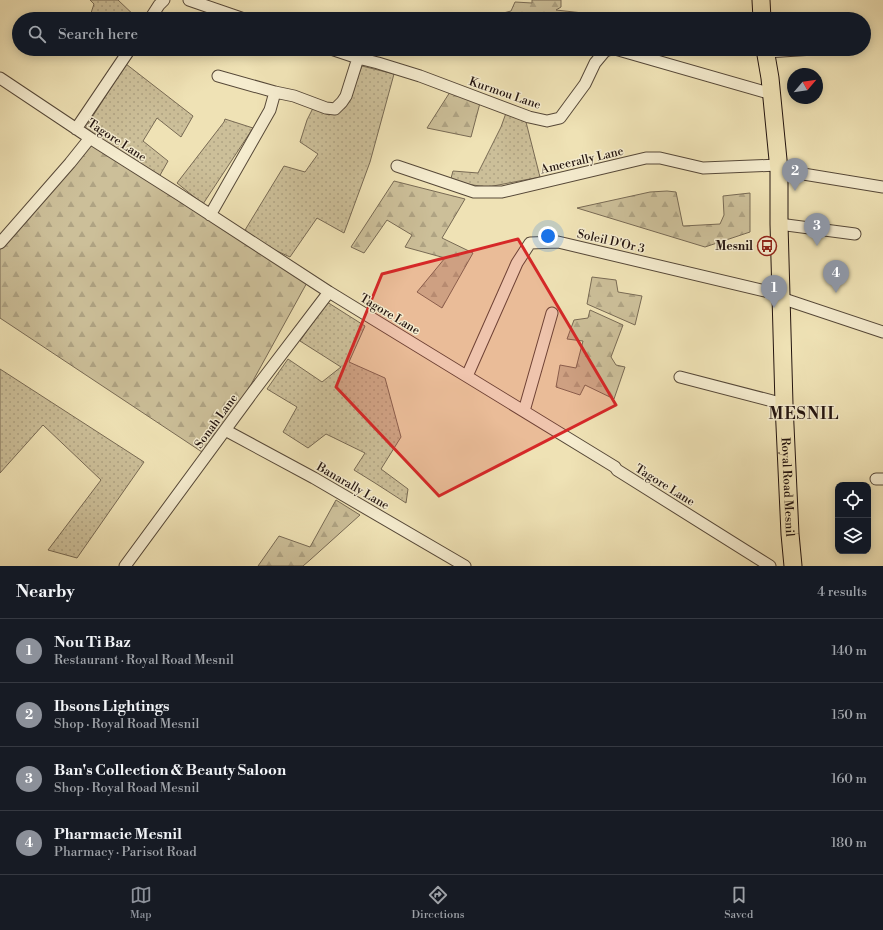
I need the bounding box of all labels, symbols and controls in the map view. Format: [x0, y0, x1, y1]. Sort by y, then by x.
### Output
search box [12, 12, 871, 56]
icon: search [26, 23, 48, 45]
text: Search here [58, 25, 138, 44]
north arrow [787, 68, 823, 104]
street label: Kurmou Lane [467, 74, 543, 113]
street label: Tagore Lane [84, 116, 149, 165]
street label: Ameerally Lane [538, 144, 625, 178]
pin: 2 [782, 158, 808, 191]
pin: 3 [804, 213, 830, 246]
your location [538, 226, 558, 246]
street label: Soleil D'Or 3 [576, 226, 647, 257]
bus stop icon: Mesnil [756, 235, 778, 257]
place label: Mesnil [715, 239, 753, 254]
pin: 4 [823, 260, 849, 293]
pin: 1 [761, 275, 787, 308]
street label: Tagore Lane [357, 291, 423, 338]
street label: Sonah Lane [192, 391, 241, 451]
district label: MESNIL [769, 404, 839, 424]
street label: Royal Road Mesnil [778, 437, 797, 538]
street label: Banarally Lane [313, 459, 392, 513]
street label: Tagore Lane [632, 461, 697, 510]
map controls [835, 482, 871, 554]
button: locate [835, 482, 871, 518]
button: layers [835, 518, 871, 554]
text: Nearby [16, 581, 75, 603]
text: 4 results [817, 584, 867, 600]
text: Nou Ti Baz [54, 633, 131, 652]
text: 1 [26, 643, 32, 659]
text: 140 m [831, 643, 867, 659]
text: Restaurant · Royal Road Mesnil [54, 652, 234, 668]
text: Ibsons Lightings [54, 697, 170, 716]
text: 2 [25, 707, 33, 723]
text: 150 m [832, 707, 867, 723]
text: Shop · Royal Road Mesnil [54, 716, 199, 732]
text: Ban's Collection & Beauty Saloon [54, 761, 286, 780]
text: 3 [25, 771, 33, 787]
text: 160 m [831, 771, 867, 787]
text: Shop · Royal Road Mesnil [54, 780, 199, 796]
text: Pharmacie Mesnil [54, 825, 182, 844]
text: 4 [25, 835, 33, 851]
text: 180 m [831, 835, 867, 851]
text: Pharmacy · Parisot Road [54, 844, 197, 860]
tab: Map [130, 884, 152, 922]
tab: Directions [412, 884, 465, 922]
tab: Saved [724, 884, 753, 922]

